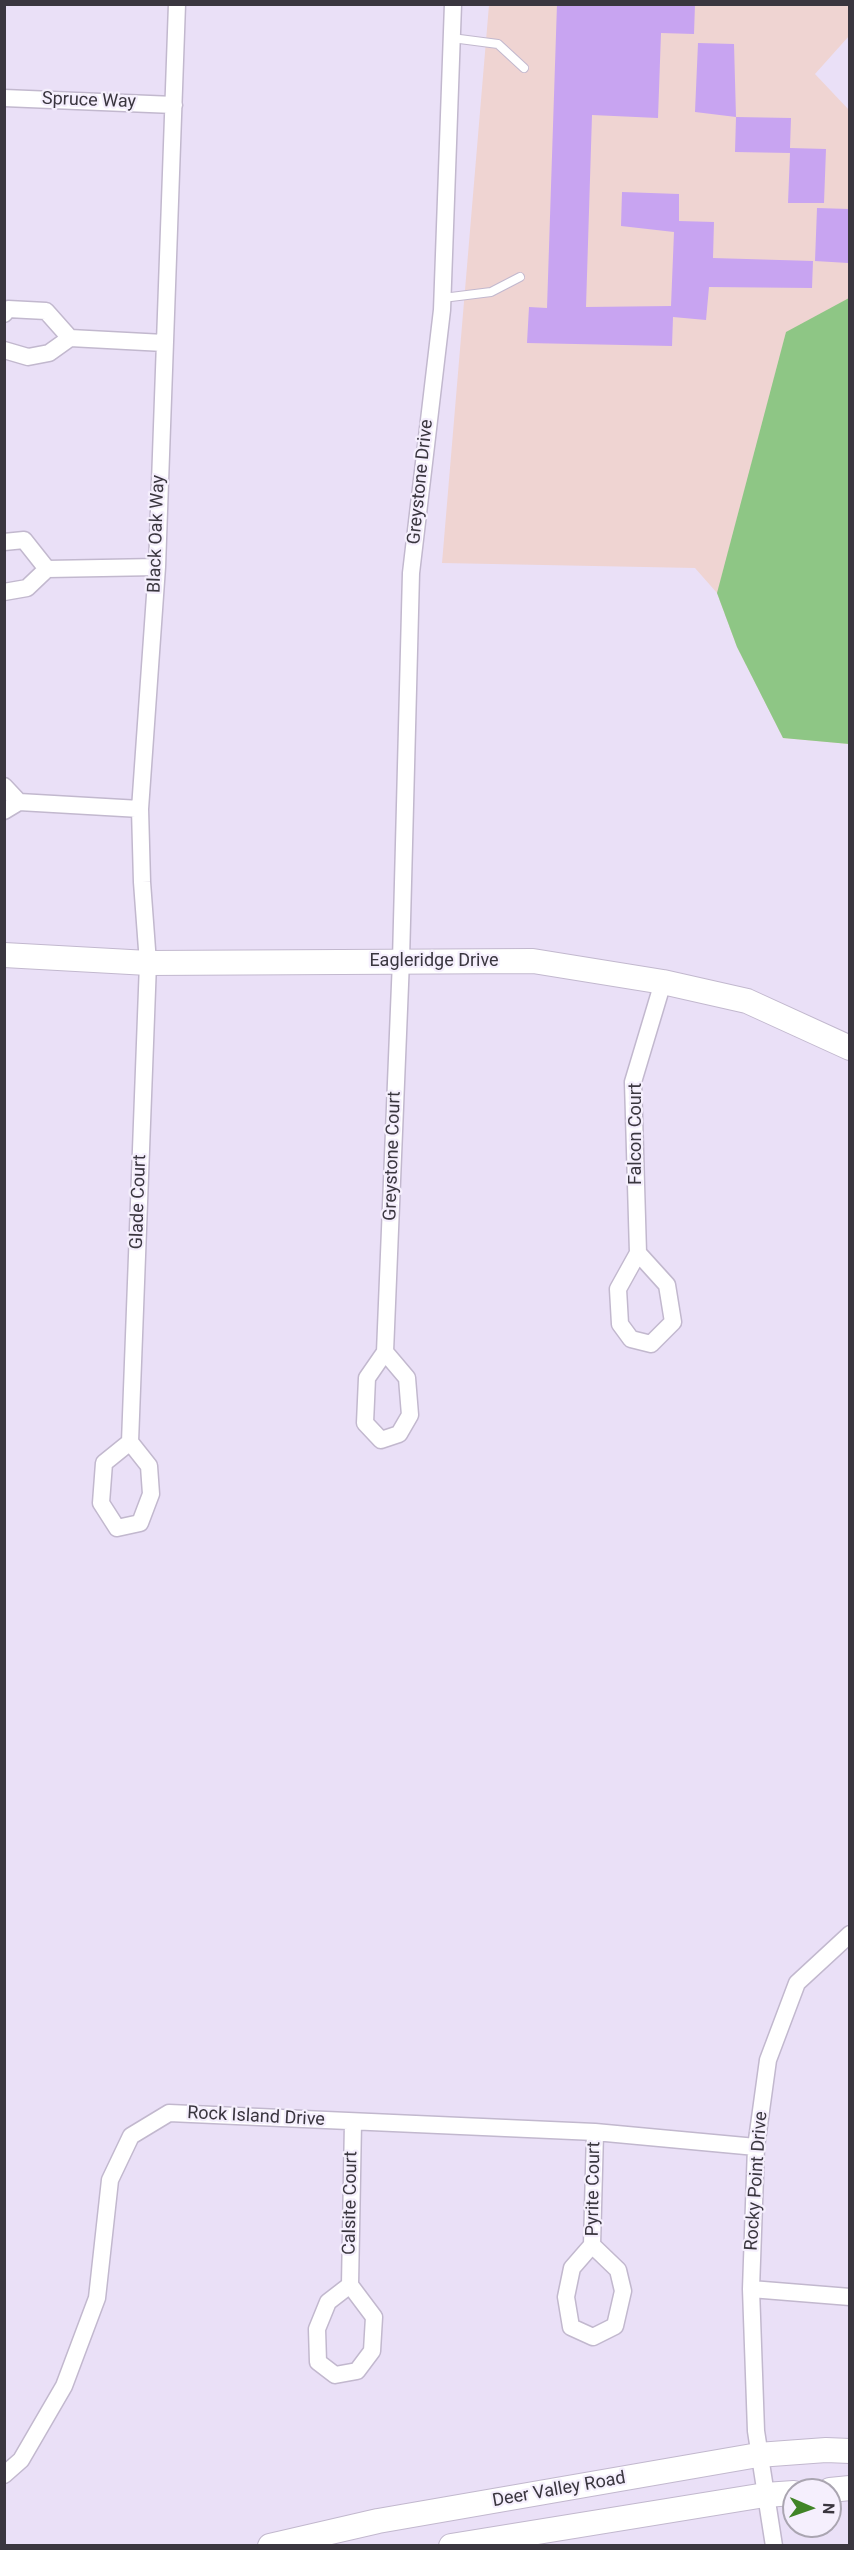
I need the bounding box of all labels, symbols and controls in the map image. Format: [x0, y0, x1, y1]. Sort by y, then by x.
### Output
street label: Spruce Way [42, 89, 136, 113]
street label: Greystone Drive [404, 418, 438, 546]
street label: Black Oak Way [144, 475, 170, 593]
street label: Eagleridge Drive [369, 950, 499, 972]
street label: Falcon Court [625, 1083, 647, 1185]
street label: Greystone Court [380, 1091, 406, 1221]
street label: Glade Court [127, 1154, 151, 1250]
street label: Rock Island Drive [187, 2103, 325, 2131]
street label: Rocky Point Drive [741, 2111, 773, 2251]
street label: Pyrite Court [582, 2141, 606, 2237]
street label: Calsite Court [339, 2151, 363, 2255]
street label: Deer Valley Road [491, 2468, 627, 2512]
north arrow [782, 2478, 842, 2538]
text: N [819, 2503, 838, 2515]

